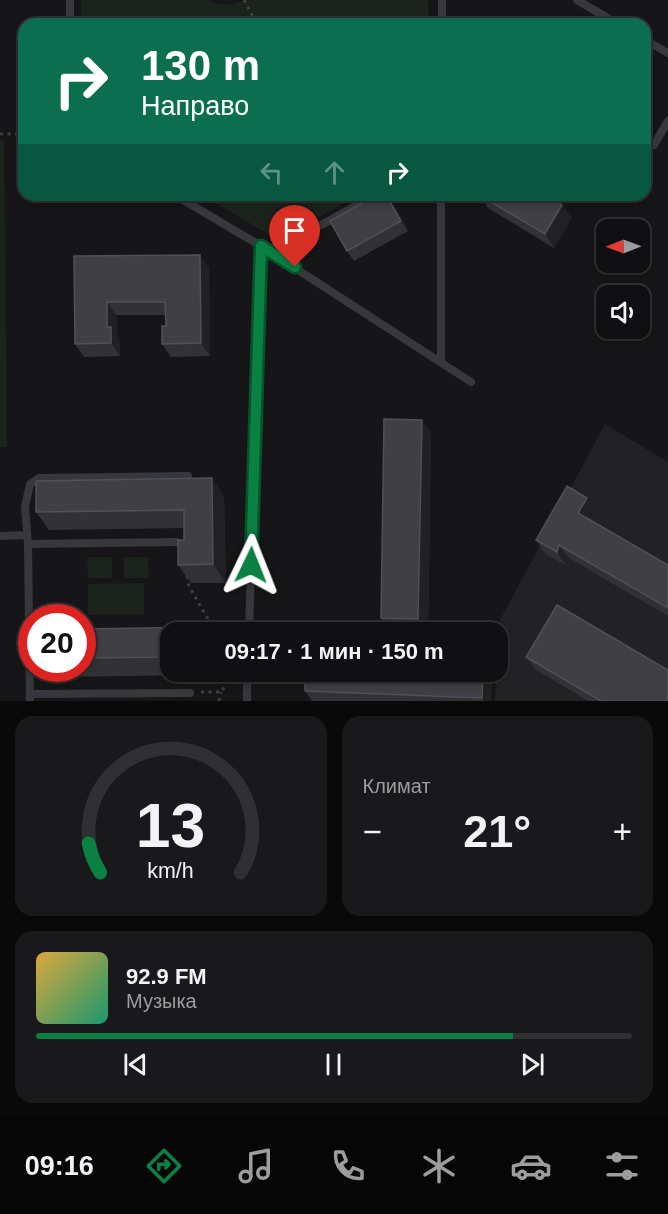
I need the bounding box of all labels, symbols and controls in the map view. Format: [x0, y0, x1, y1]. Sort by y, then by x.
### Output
icon: right [42, 42, 120, 120]
text: 130 m [141, 42, 260, 89]
text: Направо [141, 91, 249, 121]
icon: left [255, 156, 288, 189]
icon: ahead [318, 156, 351, 189]
icon: right [381, 156, 414, 189]
pin [269, 205, 320, 267]
icon: arrive [278, 214, 311, 247]
north arrow [596, 219, 650, 273]
map controls [596, 219, 650, 339]
button: sound [596, 285, 650, 339]
position arrow [219, 533, 283, 597]
speed limit sign: 20 [18, 604, 96, 682]
text: 09:17 · 1 мин · 150 m [224, 639, 444, 664]
text: Климат [363, 775, 431, 797]
text: 13 [136, 791, 205, 860]
text: 21° [463, 806, 531, 857]
text: − [363, 813, 382, 850]
text: + [613, 813, 632, 850]
text: km/h [148, 859, 194, 883]
text: 92.9 FM [126, 964, 207, 989]
text: Музыка [126, 990, 197, 1012]
icon: previous [119, 1048, 152, 1081]
icon: pause [317, 1048, 350, 1081]
icon: next [516, 1048, 549, 1081]
icon: directions [143, 1145, 185, 1187]
icon: music [235, 1145, 277, 1187]
icon: phone [327, 1145, 369, 1187]
icon: climate [418, 1145, 460, 1187]
icon: car [510, 1145, 552, 1187]
icon: filters [601, 1145, 643, 1187]
text: 09:16 [25, 1151, 94, 1181]

